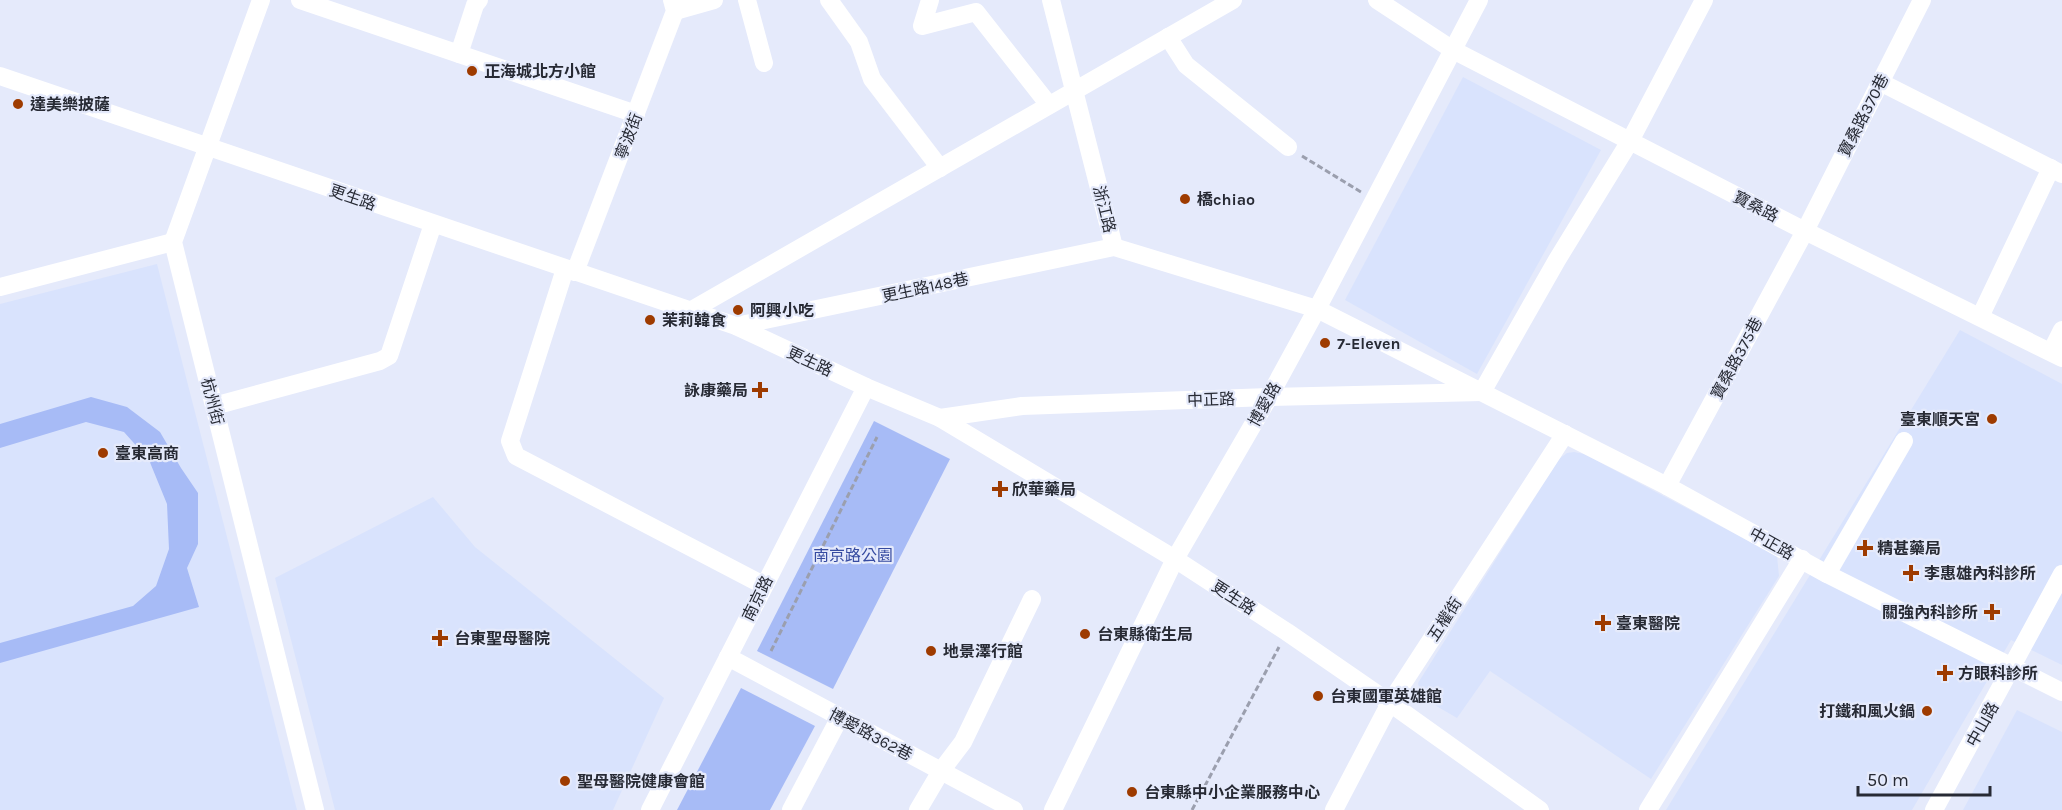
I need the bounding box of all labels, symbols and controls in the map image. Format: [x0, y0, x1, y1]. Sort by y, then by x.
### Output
place label: 正海城北方小館 [484, 62, 596, 81]
marker: 正海城北方小館 [465, 64, 479, 78]
street label: 寶桑路370巷 [1834, 71, 1892, 160]
place label: 達美樂披薩 [30, 95, 110, 114]
marker: 達美樂披薩 [11, 97, 25, 111]
street label: 寧波街 [611, 110, 646, 162]
street label: 更生路 [327, 181, 379, 214]
street label: 浙江路 [1089, 184, 1120, 235]
street label: 寶桑路 [1730, 187, 1781, 226]
place label: 橋chiao [1197, 190, 1255, 209]
marker: 橋chiao [1178, 192, 1192, 206]
street label: 更生路148巷 [880, 269, 970, 306]
place label: 阿興小吃 [750, 301, 814, 320]
marker: 阿興小吃 [731, 303, 745, 317]
place label: 茉莉韓食 [662, 311, 726, 330]
marker: 茉莉韓食 [643, 313, 657, 327]
street label: 寶桑路375巷 [1707, 314, 1766, 402]
place label: 7-Eleven [1337, 334, 1400, 353]
marker: 7-Eleven [1318, 336, 1332, 350]
street label: 更生路 [784, 343, 836, 380]
street label: 杭州街 [197, 376, 228, 427]
street label: 博愛路 [1244, 379, 1284, 430]
place label: 詠康藥局 [684, 381, 748, 400]
marker: 詠康藥局 [753, 383, 767, 397]
street label: 中正路 [1187, 389, 1235, 410]
place label: 臺東順天宮 [1900, 410, 1980, 429]
marker: 臺東順天宮 [1985, 412, 1999, 426]
place label: 臺東高商 [115, 444, 179, 463]
marker: 臺東高商 [96, 446, 110, 460]
place label: 欣華藥局 [1012, 480, 1076, 499]
marker: 欣華藥局 [993, 482, 1007, 496]
street label: 中正路 [1746, 523, 1797, 563]
place label: 精甚藥局 [1877, 539, 1941, 558]
marker: 精甚藥局 [1858, 541, 1872, 555]
park label: 南京路公園 [813, 546, 893, 565]
marker: 李惠雄內科診所 [1902, 564, 1920, 582]
place label: 李惠雄內科診所 [1924, 564, 2036, 583]
street label: 南京路 [738, 572, 777, 624]
street label: 更生路 [1208, 576, 1259, 618]
street label: 五權街 [1423, 594, 1465, 645]
place label: 關強內科診所 [1882, 603, 1978, 622]
marker: 關強內科診所 [1983, 603, 2001, 621]
marker: 臺東醫院 [1594, 614, 1612, 632]
place label: 臺東醫院 [1616, 614, 1680, 633]
place label: 台東縣衛生局 [1097, 625, 1193, 644]
marker: 台東縣衛生局 [1078, 627, 1092, 641]
marker: 台東聖母醫院 [431, 629, 449, 647]
place label: 台東聖母醫院 [454, 629, 550, 648]
place label: 地景澤行館 [943, 642, 1023, 661]
marker: 地景澤行館 [924, 644, 938, 658]
marker: 方眼科診所 [1936, 664, 1954, 682]
place label: 方眼科診所 [1958, 664, 2038, 683]
place label: 台東國軍英雄館 [1330, 687, 1442, 706]
marker: 台東國軍英雄館 [1311, 689, 1325, 703]
street label: 中山路 [1962, 699, 2002, 750]
place label: 打鐵和風火鍋 [1819, 702, 1915, 721]
street label: 博愛路362巷 [826, 704, 916, 764]
marker: 打鐵和風火鍋 [1920, 704, 1934, 718]
scale bar [1858, 759, 1990, 797]
text: 50 m [1867, 769, 1909, 791]
place label: 聖母醫院健康會館 [577, 772, 705, 791]
marker: 聖母醫院健康會館 [558, 774, 572, 788]
place label: 台東縣中小企業服務中心 [1144, 783, 1320, 802]
marker: 台東縣中小企業服務中心 [1125, 785, 1139, 799]

